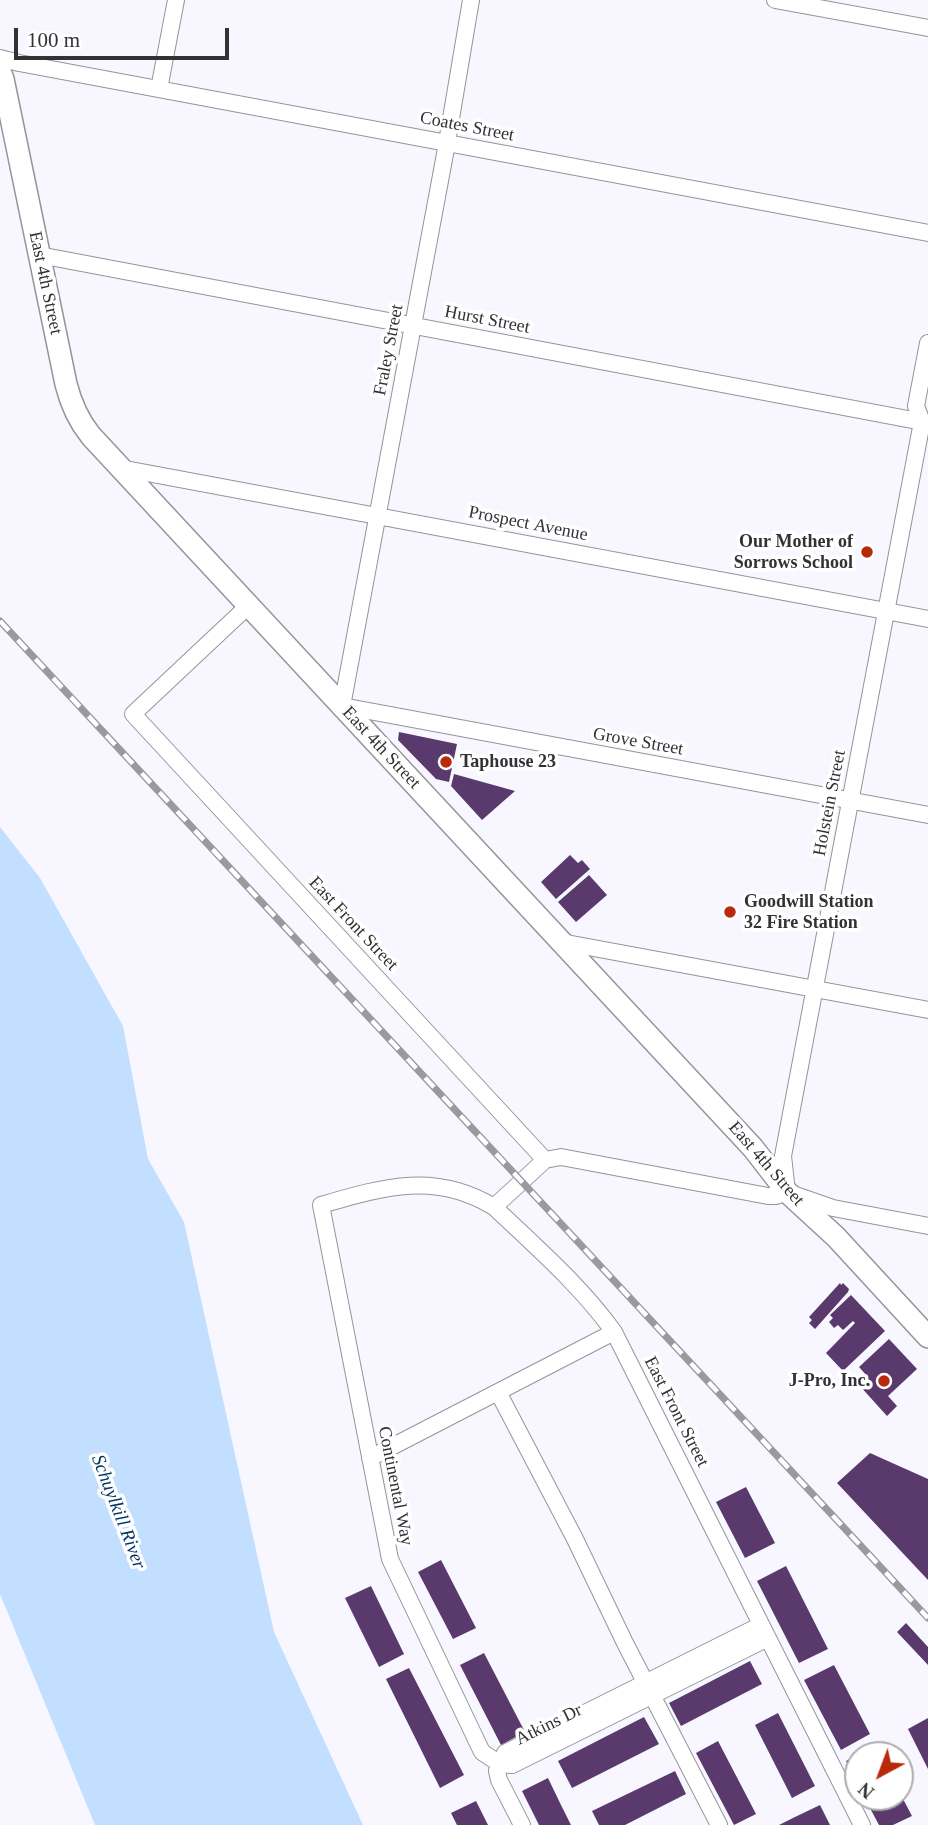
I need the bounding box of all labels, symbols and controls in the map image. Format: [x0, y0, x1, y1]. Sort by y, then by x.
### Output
scale bar [18, 14, 233, 58]
text: 100 m [27, 28, 80, 52]
street label: Coates Street [418, 107, 516, 147]
street label: East 4th Street [24, 229, 66, 337]
street label: Hurst Street [442, 301, 532, 339]
street label: Fraley Street [370, 303, 408, 397]
street label: Prospect Avenue [466, 502, 590, 546]
place label: Our Mother of Sorrows School [734, 531, 853, 574]
marker: Our Mother of Sorrows School [859, 544, 875, 560]
street label: East 4th Street [337, 702, 425, 794]
street label: Grove Street [591, 723, 685, 761]
street label: Holstein Street [809, 748, 851, 858]
place label: Taphouse 23 [460, 751, 556, 773]
marker: Taphouse 23 [438, 754, 454, 770]
street label: East Front Street [304, 872, 402, 976]
place label: Goodwill Station 32 Fire Station [744, 891, 874, 934]
marker: Goodwill Station 32 Fire Station [722, 904, 738, 920]
street label: East 4th Street [723, 1117, 809, 1211]
street label: East Front Street [639, 1353, 713, 1471]
place label: J-Pro, Inc. [789, 1370, 870, 1392]
marker: J-Pro, Inc. [876, 1373, 892, 1389]
street label: Continental Way [373, 1425, 417, 1547]
water label: Schuylkill River [86, 1452, 150, 1572]
street label: Atkins Dr [512, 1700, 586, 1750]
north arrow [844, 1741, 914, 1811]
text: N [854, 1778, 878, 1803]

